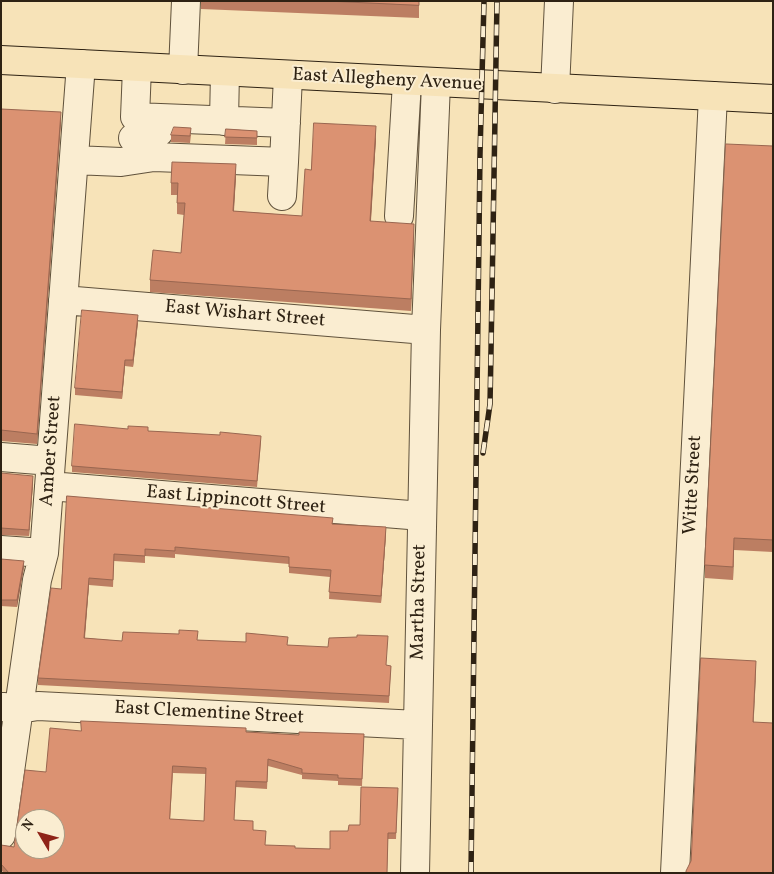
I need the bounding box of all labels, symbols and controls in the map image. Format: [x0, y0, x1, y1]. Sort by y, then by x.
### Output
street label: East Allegheny Avenue [291, 65, 483, 97]
street label: East Wishart Street [164, 297, 326, 333]
street label: Amber Street [37, 395, 67, 507]
street label: Witte Street [680, 435, 708, 535]
street label: East Lippincott Street [145, 482, 327, 520]
street label: Martha Street [408, 544, 432, 660]
street label: East Clementine Street [113, 698, 305, 730]
north arrow [15, 809, 65, 859]
text: N [18, 816, 39, 835]

